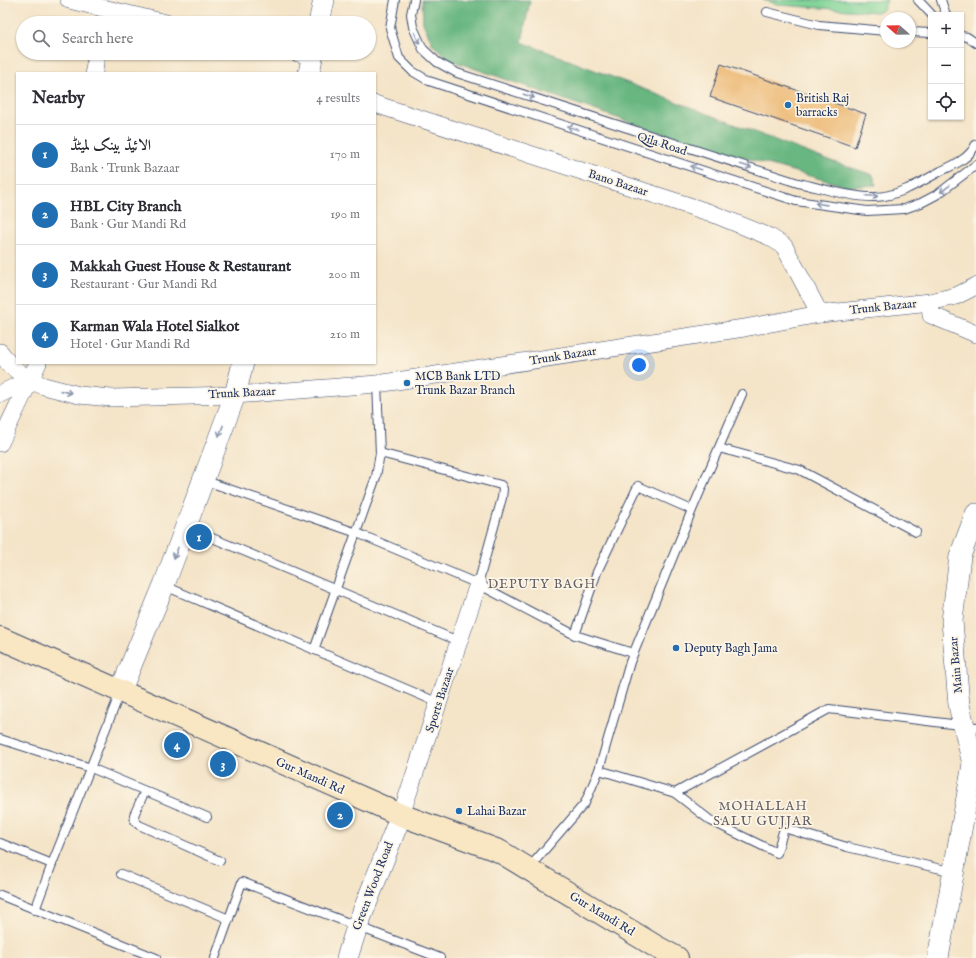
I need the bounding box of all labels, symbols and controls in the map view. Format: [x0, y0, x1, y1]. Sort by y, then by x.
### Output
north arrow [880, 12, 916, 48]
map controls [928, 12, 964, 120]
button: + [928, 12, 964, 48]
search box [16, 16, 376, 60]
icon: search [30, 27, 52, 49]
text: Search here [62, 29, 133, 48]
one-way arrow [414, 31, 421, 43]
button: − [928, 48, 964, 84]
button: locate [928, 84, 964, 120]
text: Nearby [32, 88, 85, 109]
text: 4 results [316, 90, 360, 107]
place label: British Raj barracks [796, 91, 849, 120]
one-way arrow [522, 93, 535, 100]
marker: British Raj barracks [783, 100, 793, 110]
one-way arrow [566, 124, 579, 131]
street label: Qila Road [635, 129, 689, 159]
text: الائیڈ بینک لمیٹڈ [70, 136, 151, 155]
text: 1 [43, 146, 47, 163]
text: 170 m [330, 146, 360, 163]
text: Bank · Trunk Bazaar [70, 160, 180, 177]
one-way arrow [739, 163, 752, 170]
one-way arrow [690, 164, 703, 171]
street label: Bano Bazaar [586, 166, 650, 200]
one-way arrow [940, 185, 951, 193]
one-way arrow [865, 192, 878, 200]
text: HBL City Branch [70, 197, 182, 216]
one-way arrow [815, 200, 828, 208]
text: 2 [42, 206, 48, 223]
text: 190 m [330, 206, 360, 223]
text: Bank · Gur Mandi Rd [70, 216, 186, 233]
text: Makkah Guest House & Restaurant [70, 257, 291, 276]
text: 3 [43, 266, 47, 283]
text: 200 m [328, 266, 360, 283]
text: Restaurant · Gur Mandi Rd [70, 276, 217, 293]
street label: Trunk Bazaar [849, 296, 918, 318]
text: Karman Wala Hotel Sialkot [70, 317, 239, 336]
text: 4 [42, 326, 48, 343]
text: 210 m [330, 326, 360, 343]
text: Hotel · Gur Mandi Rd [70, 336, 190, 353]
street label: Trunk Bazaar [529, 343, 598, 369]
your location [629, 355, 649, 375]
place label: MCB Bank LTD Trunk Bazar Branch [415, 369, 516, 398]
marker: MCB Bank LTD Trunk Bazar Branch [402, 378, 412, 388]
street label: Trunk Bazaar [208, 384, 277, 402]
one-way arrow [59, 389, 72, 396]
one-way arrow [217, 425, 225, 437]
pin: 1 [186, 522, 212, 552]
one-way arrow [172, 546, 180, 558]
district label: DEPUTY BAGH [488, 576, 596, 593]
street label: Main Bazar [946, 635, 966, 694]
place label: Deputy Bagh Jama [684, 641, 778, 657]
marker: Deputy Bagh Jama [671, 643, 681, 653]
street label: Sports Bazaar [422, 665, 459, 735]
pin: 4 [164, 730, 190, 760]
pin: 3 [210, 749, 236, 779]
street label: Gur Mandi Rd [273, 754, 347, 798]
district label: MOHALLAH SALU GUJJAR [713, 798, 813, 830]
pin: 2 [327, 800, 353, 830]
place label: Lahai Bazar [467, 804, 527, 819]
marker: Lahai Bazar [454, 806, 464, 816]
street label: Green Wood Road [349, 839, 397, 933]
street label: Gur Mandi Rd [567, 889, 638, 940]

